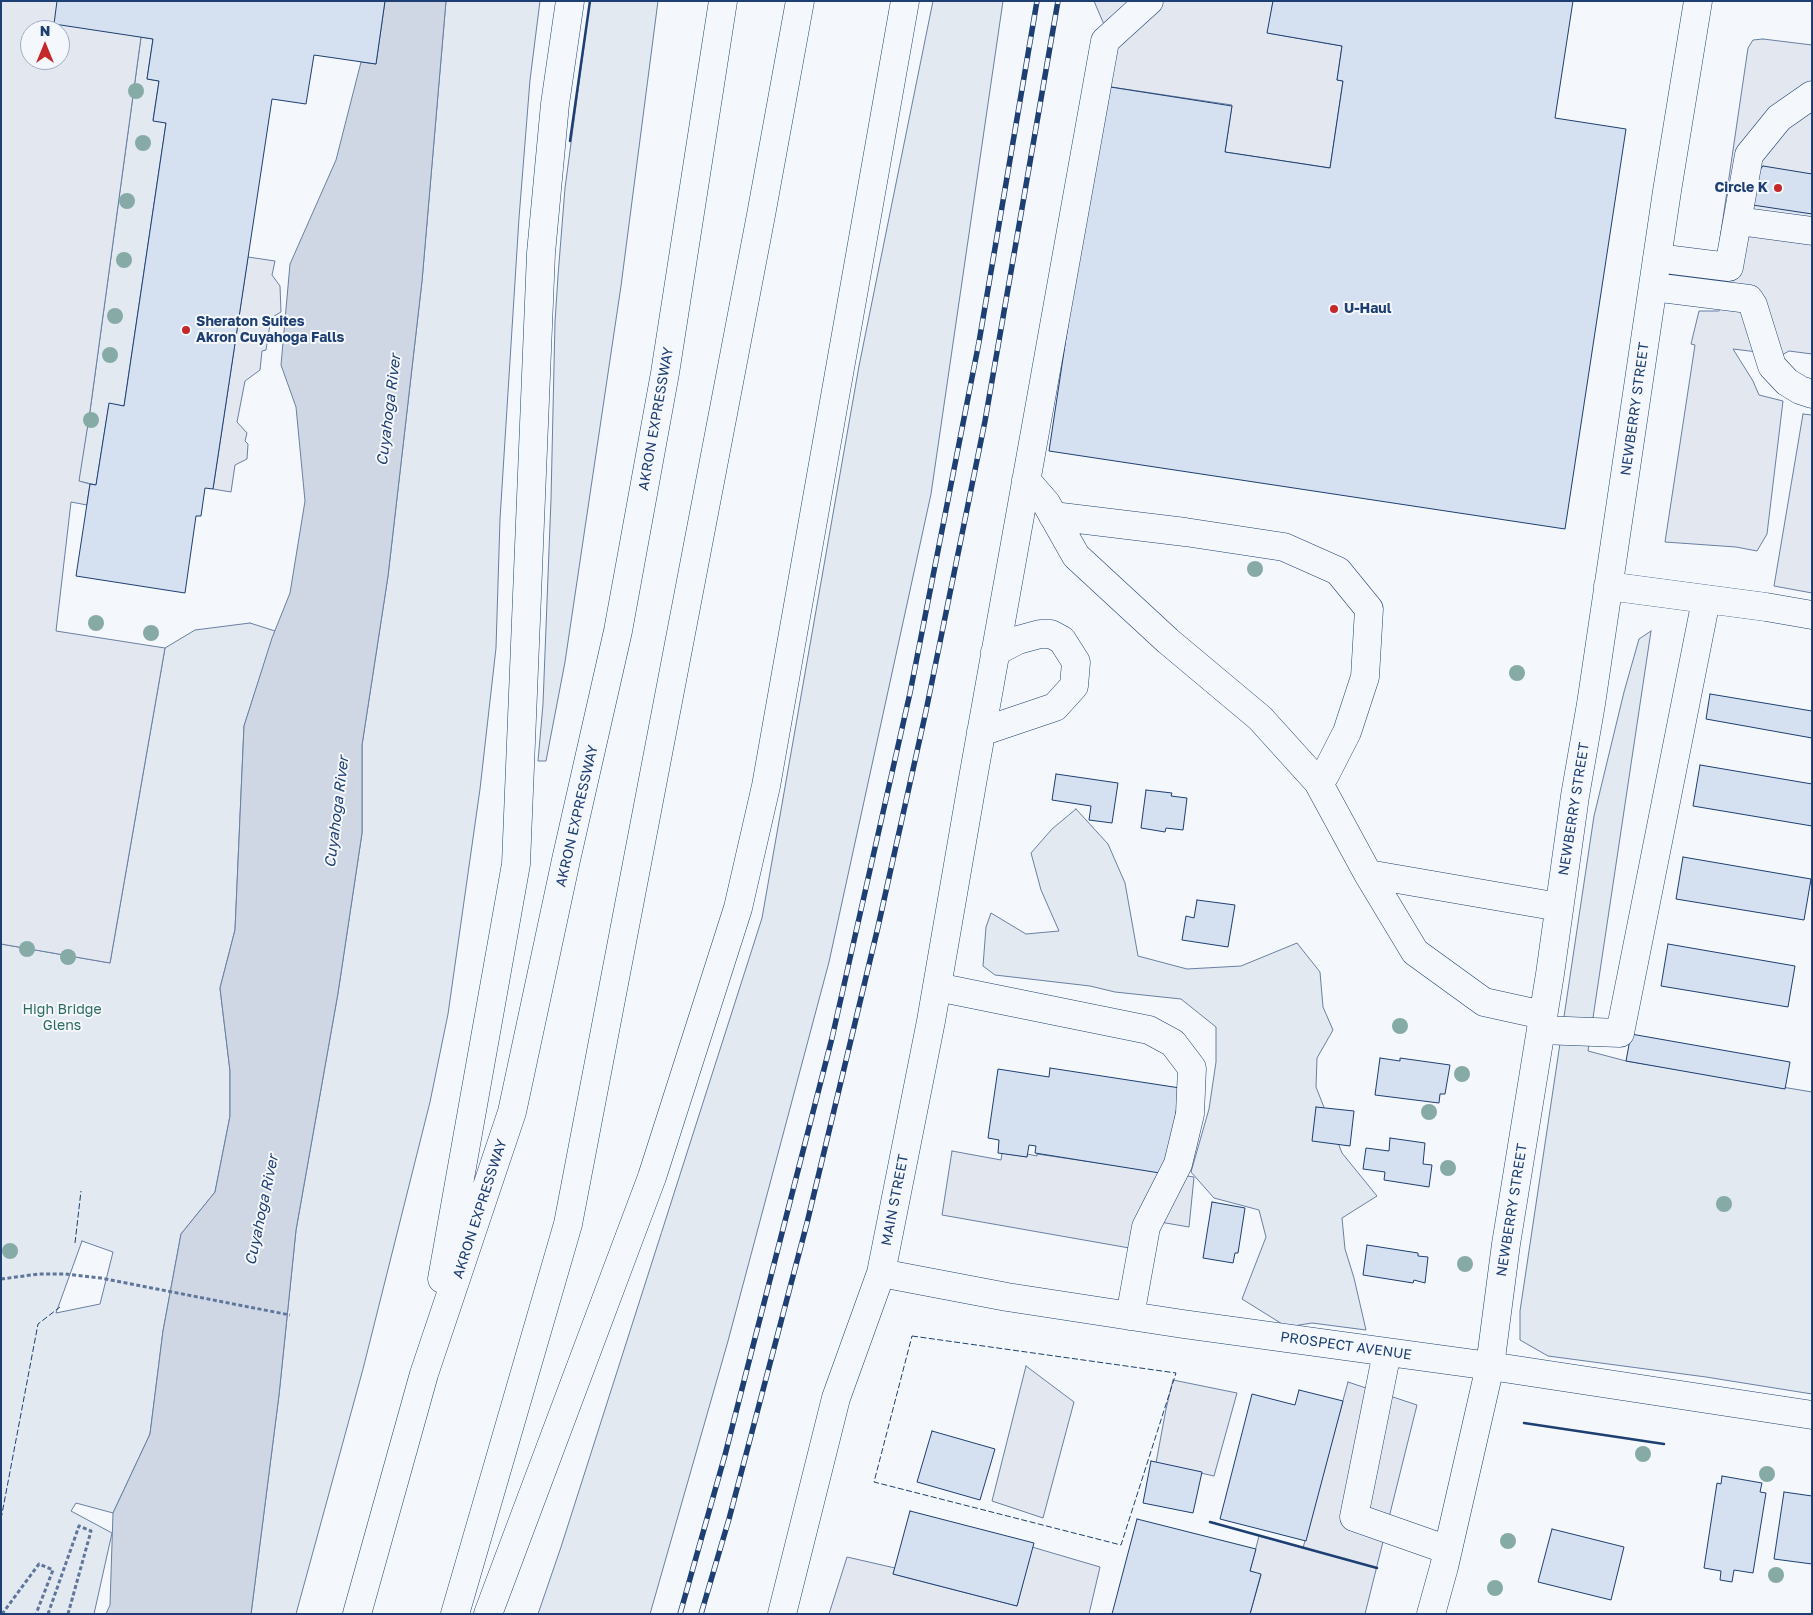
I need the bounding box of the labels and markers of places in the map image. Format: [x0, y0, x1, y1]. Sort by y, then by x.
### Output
place label: Circle K [1714, 180, 1768, 196]
marker: Circle K [1772, 182, 1784, 194]
place label: U-Haul [1344, 301, 1391, 317]
marker: U-Haul [1328, 303, 1340, 315]
place label: Sheraton Suites Akron Cuyahoga Falls [196, 314, 344, 347]
marker: Sheraton Suites Akron Cuyahoga Falls [180, 324, 192, 336]

